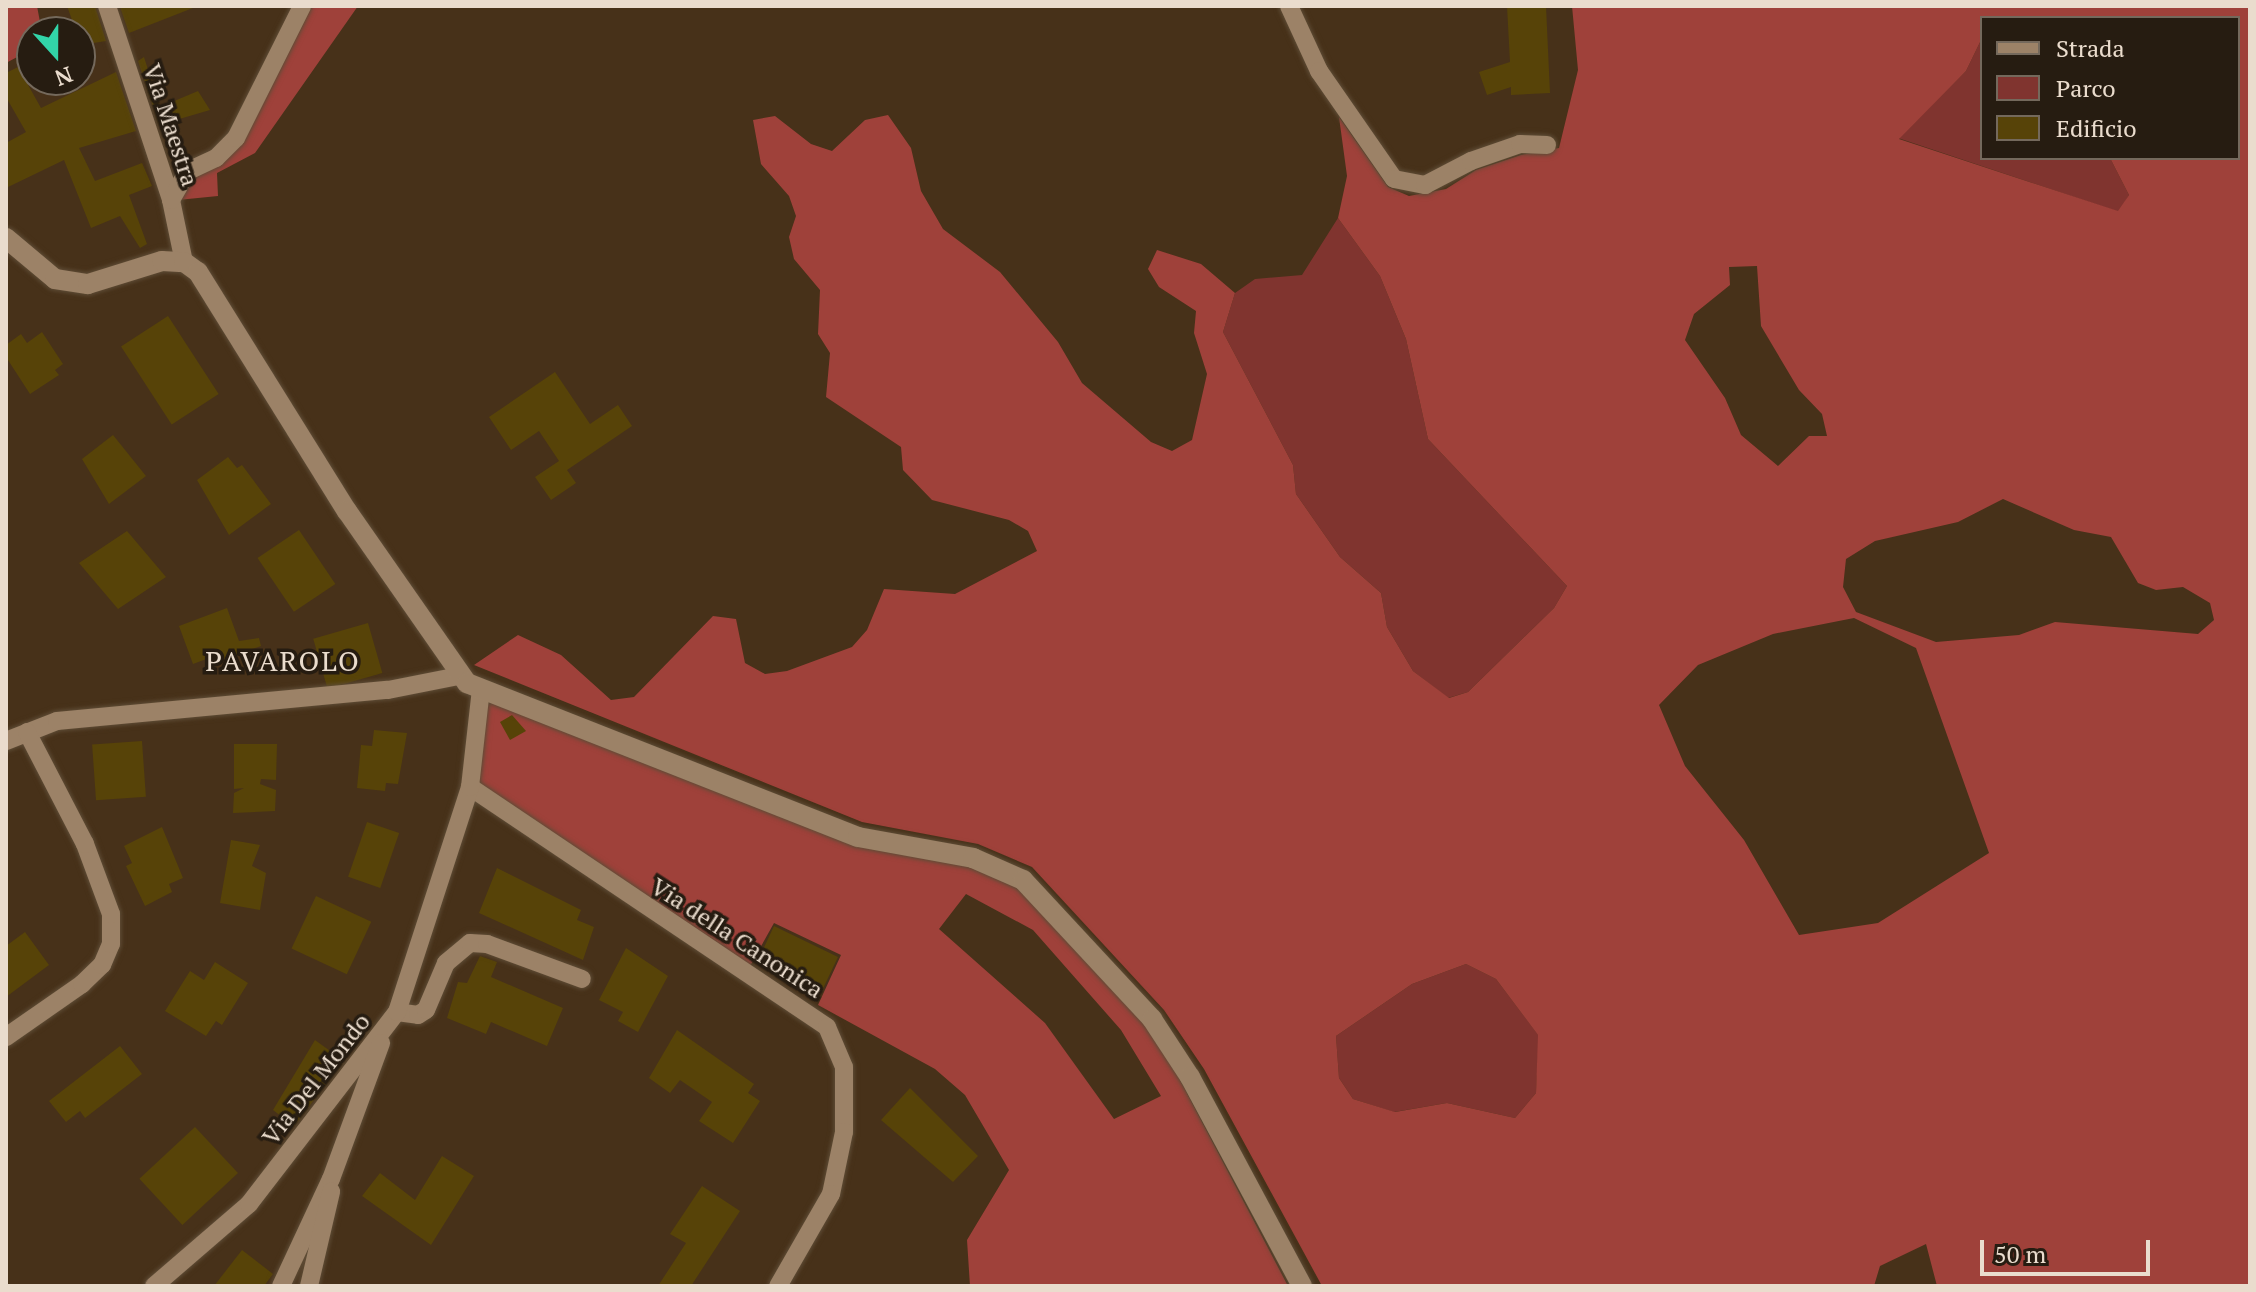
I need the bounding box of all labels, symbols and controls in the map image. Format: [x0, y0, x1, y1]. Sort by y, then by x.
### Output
north arrow [16, 16, 96, 96]
legend [1980, 16, 2240, 160]
text: Strada [2056, 32, 2125, 64]
text: N [51, 60, 77, 94]
street label: Via Maestra [138, 60, 204, 190]
text: Parco [2056, 72, 2116, 104]
text: Edificio [2056, 112, 2137, 144]
district label: PAVAROLO [205, 644, 361, 678]
street label: Via della Canonica [646, 872, 828, 1004]
street label: Via Del Mondo [256, 1008, 376, 1150]
scale bar [1984, 1224, 2154, 1274]
text: 50 m [1994, 1238, 2046, 1270]

